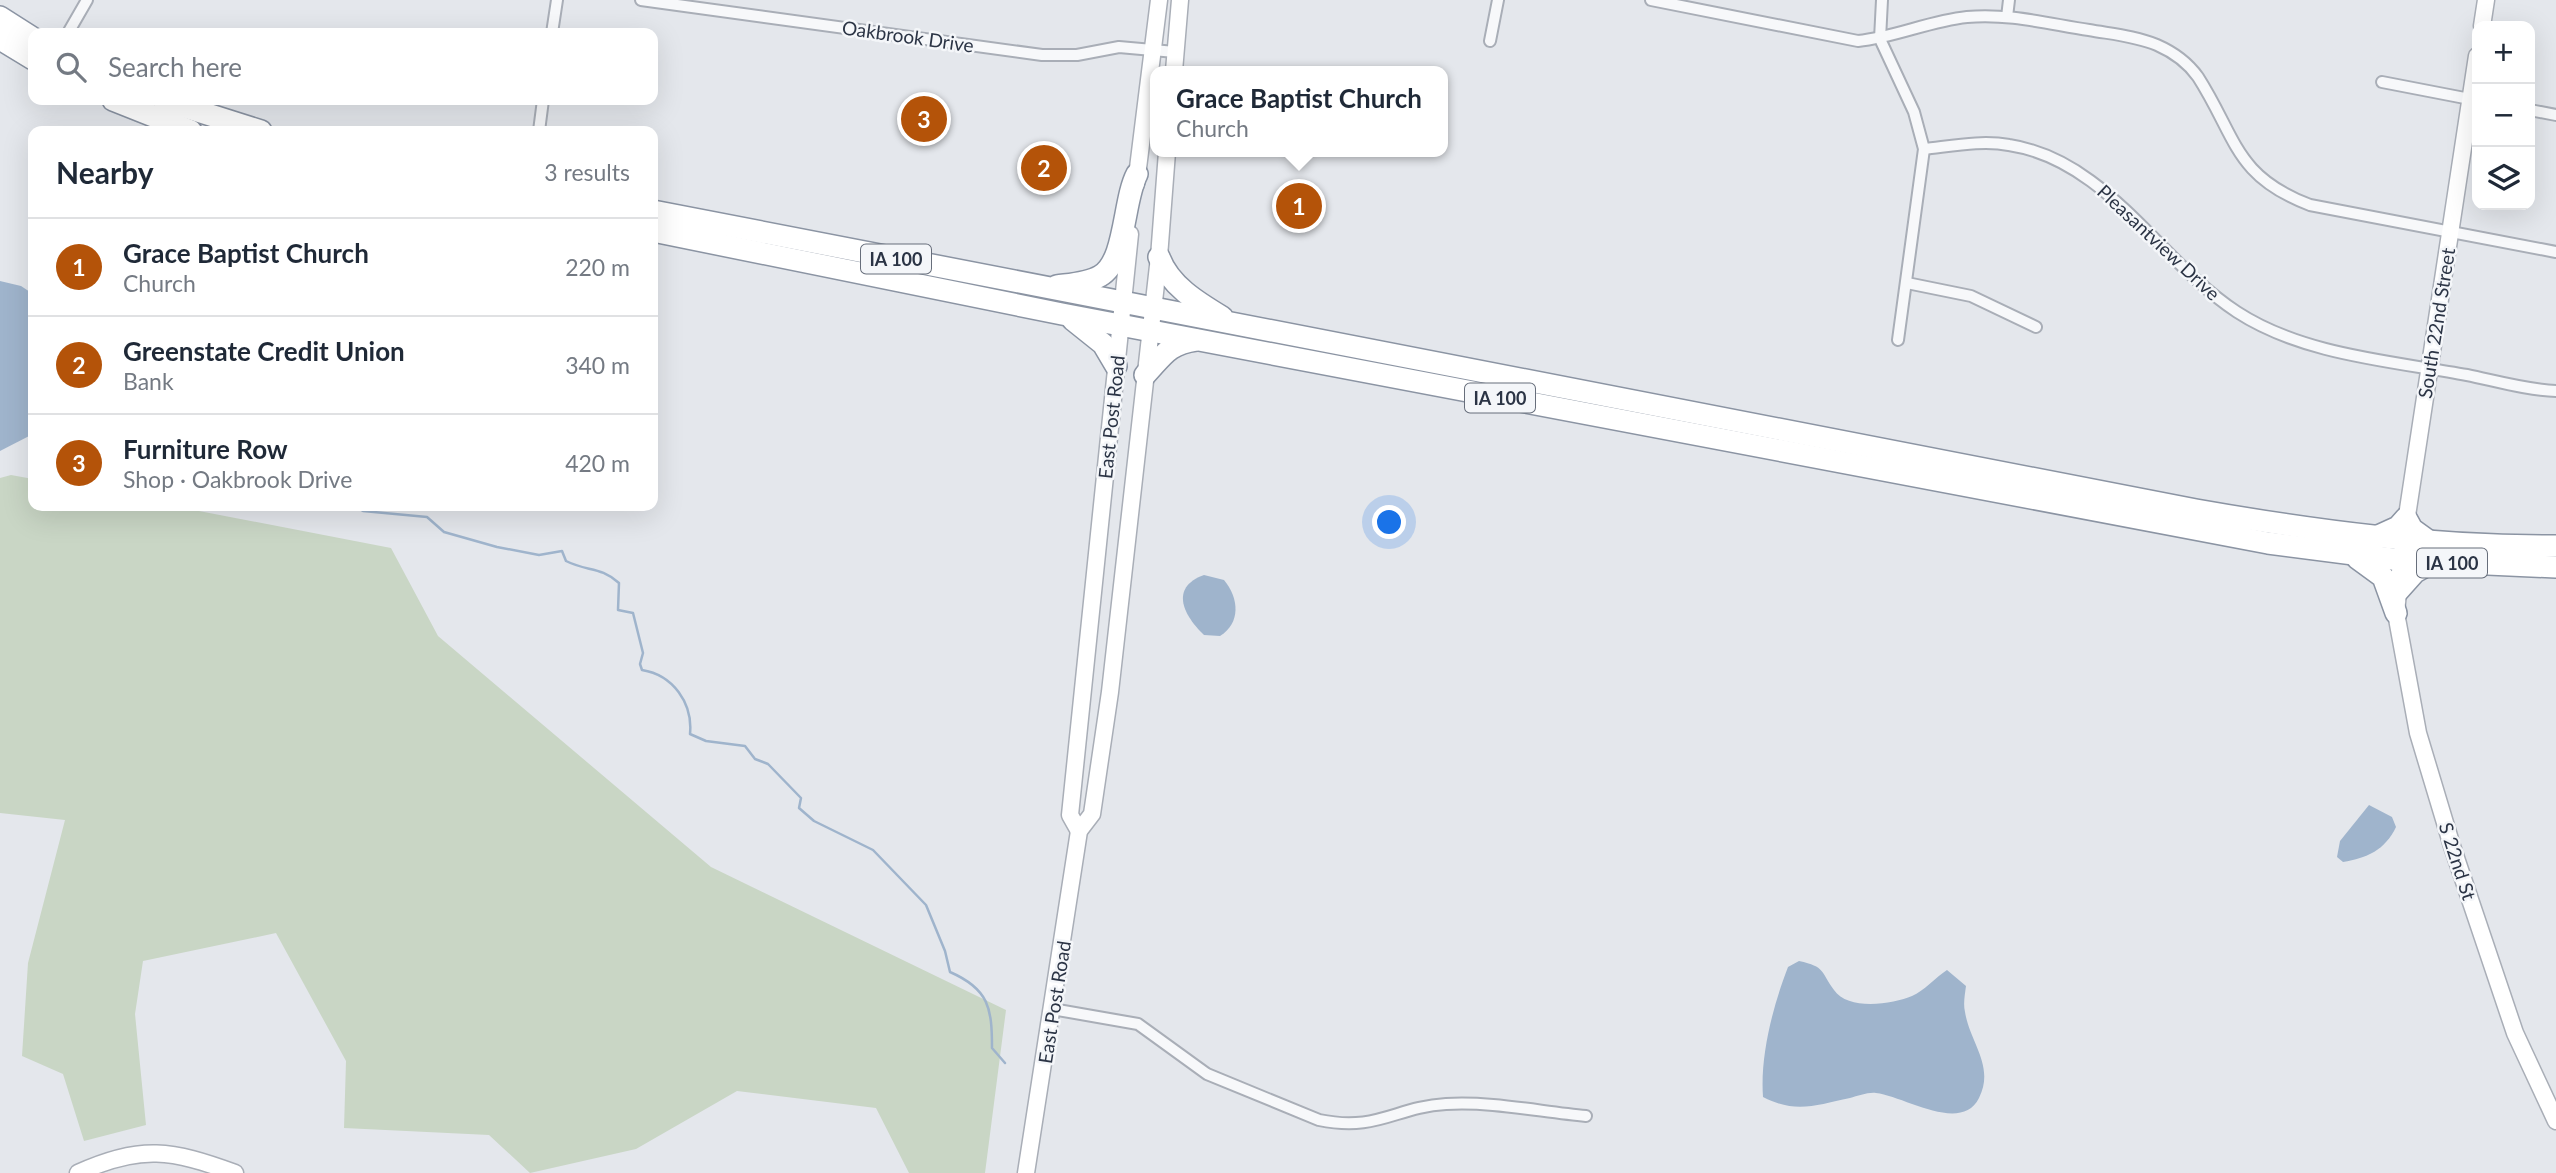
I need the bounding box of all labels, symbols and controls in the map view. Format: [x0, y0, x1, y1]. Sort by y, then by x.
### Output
street label: Oakbrook Drive [841, 15, 975, 57]
map controls [2472, 21, 2535, 210]
button: + [2472, 21, 2535, 84]
search box [28, 28, 658, 105]
icon: search [52, 48, 90, 86]
text: Search here [108, 51, 242, 83]
popup [1150, 66, 1448, 157]
text: Grace Baptist Church [1176, 82, 1422, 114]
button: − [2472, 84, 2535, 147]
pin: 3 [901, 93, 947, 145]
text: Church [1176, 114, 1249, 142]
pin: 2 [1021, 142, 1067, 194]
button: layers [2472, 147, 2535, 210]
text: Nearby [56, 154, 154, 190]
text: 3 results [544, 158, 630, 186]
street label: Pleasantview Drive [2093, 179, 2225, 305]
pin: 1 [1276, 180, 1322, 232]
text: Grace Baptist Church [123, 237, 369, 269]
road number: IA 100 [861, 244, 931, 274]
street label: South 22nd Street [2413, 246, 2459, 400]
text: 1 [72, 253, 86, 281]
text: 220 m [565, 253, 630, 281]
text: Church [123, 269, 196, 297]
text: Greenstate Credit Union [123, 335, 405, 367]
text: 2 [72, 351, 86, 379]
text: 340 m [565, 351, 630, 379]
street label: East Post Road [1093, 354, 1129, 480]
text: Bank [123, 367, 174, 395]
road number: IA 100 [1465, 384, 1535, 412]
text: Furniture Row [123, 433, 288, 465]
text: 3 [72, 449, 86, 477]
text: 420 m [565, 449, 630, 477]
text: Shop · Oakbrook Drive [123, 465, 352, 493]
your location [1372, 505, 1406, 539]
road number: IA 100 [2417, 548, 2487, 578]
street label: S 22nd St [2435, 819, 2481, 903]
street label: East Post Road [1033, 939, 1075, 1065]

